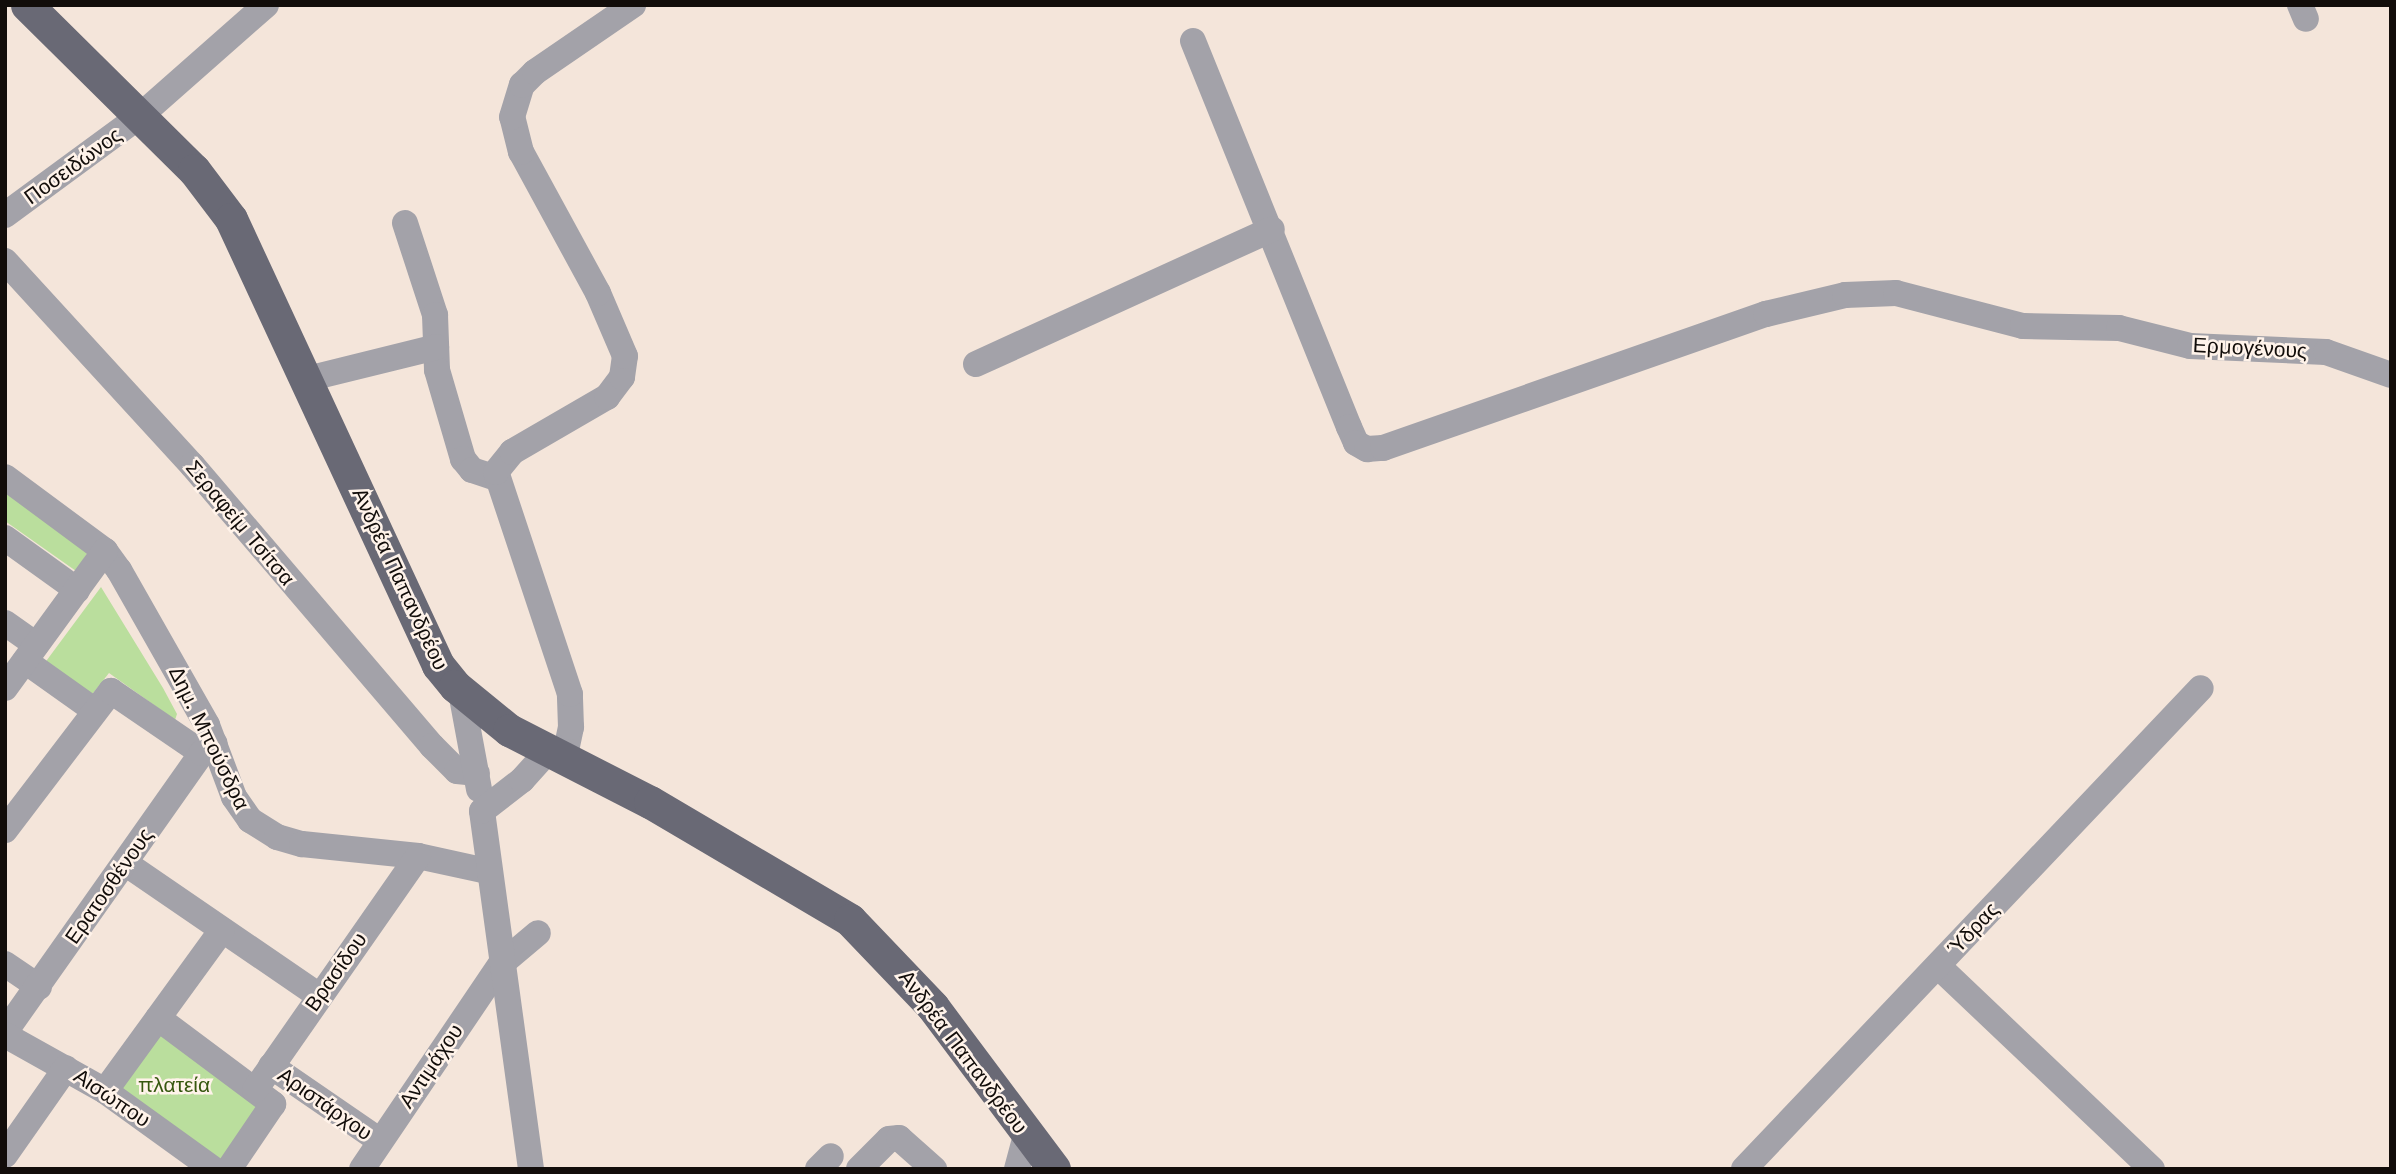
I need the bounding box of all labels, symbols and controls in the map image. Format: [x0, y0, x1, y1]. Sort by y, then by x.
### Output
street label: Ποσειδώνος [19, 122, 127, 210]
street label: Ερμογένους [2192, 332, 2308, 364]
street label: Σεραφείμ Τσίτσα [180, 455, 300, 591]
street label: Ανδρέα Παπανδρέου [347, 484, 453, 674]
street label: Δημ. Μπούσδρα [163, 662, 255, 814]
street label: Ερατοσθένους [60, 823, 158, 949]
street label: Ύδρας [1942, 897, 2004, 961]
street label: Βρασίδου [300, 928, 372, 1016]
street label: Ανδρέα Παπανδρέου [893, 965, 1033, 1139]
street label: Αντιμάχου [394, 1019, 468, 1113]
street label: Αριστάρχου [273, 1062, 377, 1146]
street label: Αισώπου [69, 1063, 155, 1133]
park label: πλατεία [138, 1072, 210, 1098]

